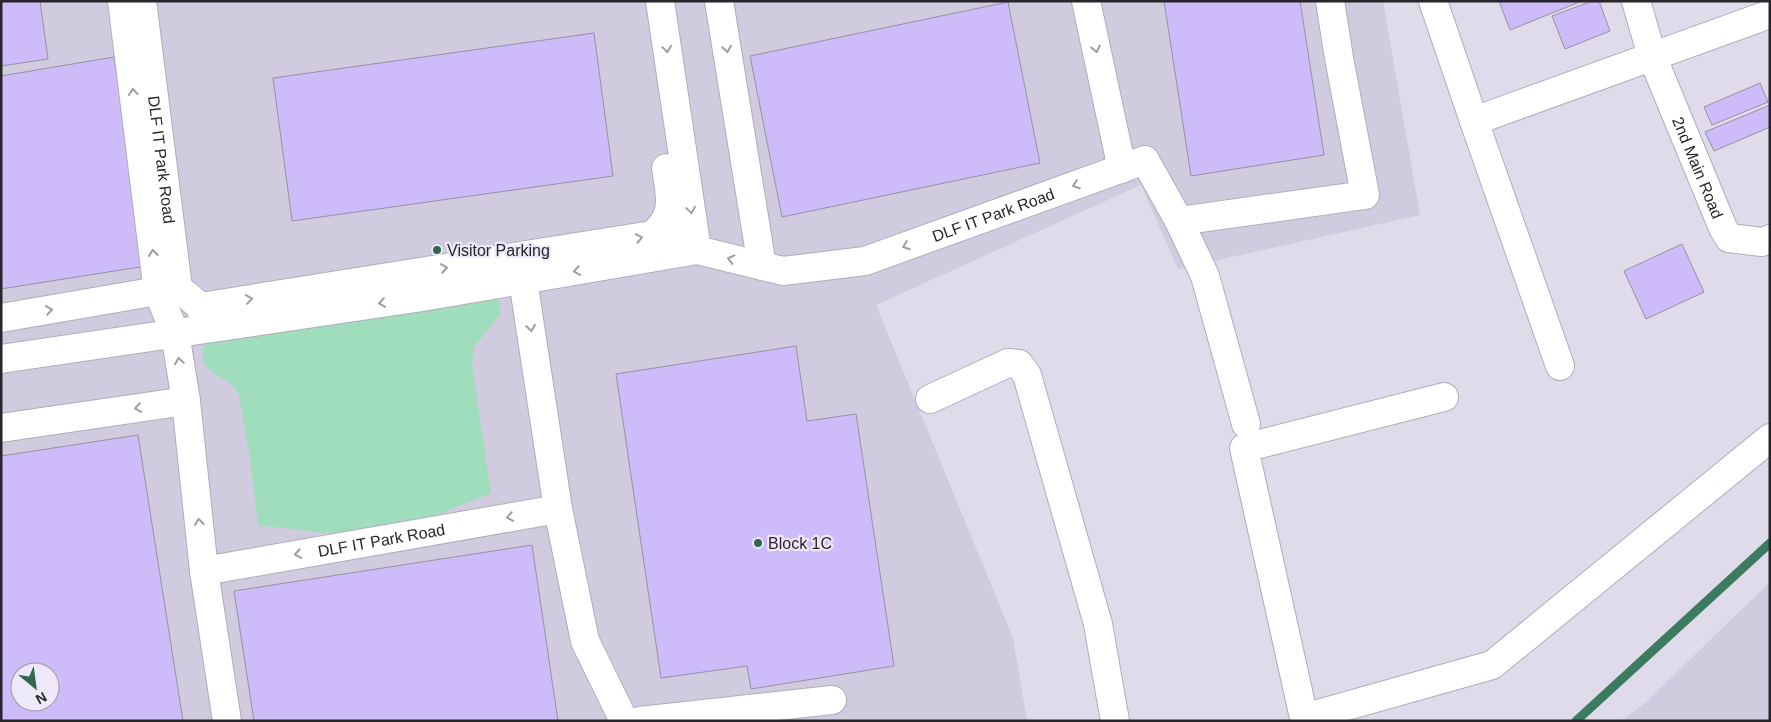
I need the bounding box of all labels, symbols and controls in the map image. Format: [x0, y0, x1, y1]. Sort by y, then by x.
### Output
one-way arrow [1090, 44, 1101, 53]
one-way arrow [721, 45, 731, 54]
one-way arrow [661, 46, 672, 54]
one-way arrow [128, 87, 139, 95]
street label: DLF IT Park Road [145, 95, 178, 225]
street label: 2nd Main Road [1669, 114, 1726, 221]
one-way arrow [1072, 179, 1080, 189]
street label: DLF IT Park Road [930, 185, 1057, 245]
one-way arrow [685, 207, 696, 215]
one-way arrow [635, 233, 644, 243]
one-way arrow [903, 240, 911, 250]
place label: Visitor Parking [447, 242, 550, 259]
marker: Visitor Parking [431, 244, 443, 256]
one-way arrow [148, 249, 159, 257]
one-way arrow [728, 254, 736, 264]
one-way arrow [440, 264, 449, 274]
one-way arrow [572, 265, 581, 275]
one-way arrow [245, 295, 254, 305]
one-way arrow [378, 297, 386, 307]
one-way arrow [45, 305, 54, 315]
one-way arrow [525, 324, 535, 333]
one-way arrow [175, 357, 185, 366]
one-way arrow [133, 402, 141, 413]
one-way arrow [506, 512, 515, 522]
one-way arrow [194, 518, 205, 526]
street label: DLF IT Park Road [317, 521, 446, 560]
place label: Block 1C [768, 535, 832, 552]
marker: Block 1C [752, 537, 764, 549]
one-way arrow [294, 549, 303, 559]
north arrow [10, 662, 60, 712]
text: N [33, 689, 50, 708]

